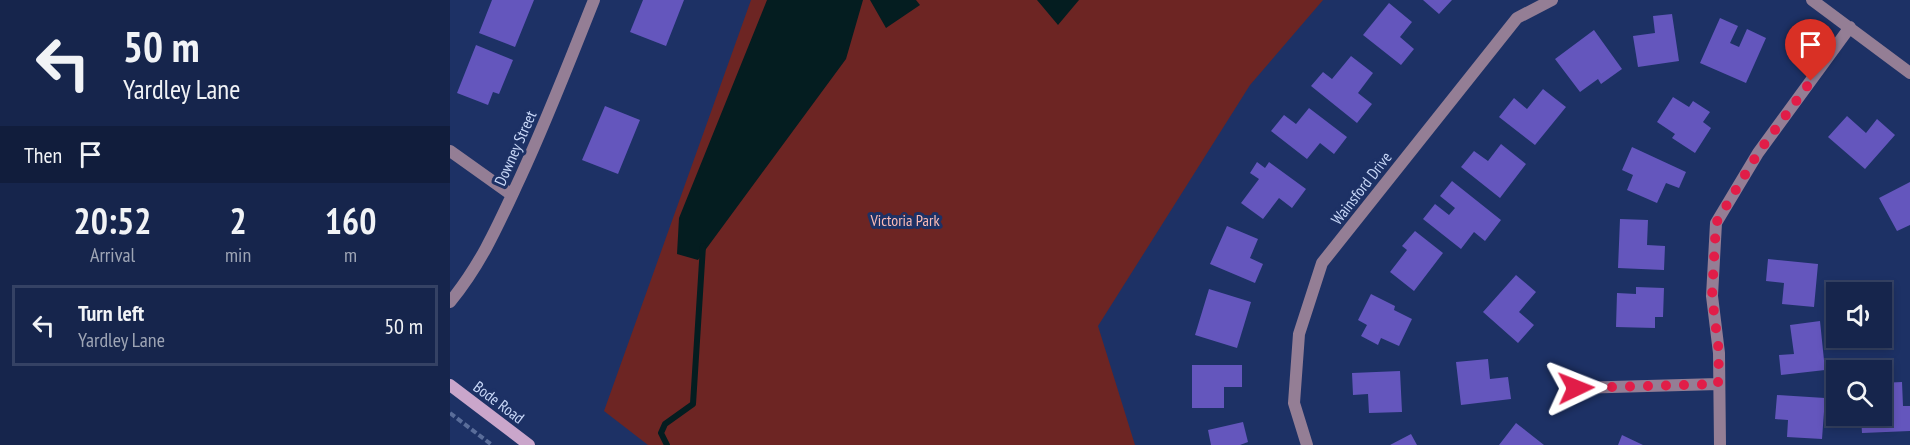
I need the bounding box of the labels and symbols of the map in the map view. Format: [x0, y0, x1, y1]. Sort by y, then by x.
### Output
pin [1785, 19, 1836, 81]
street label: Downey Street [490, 107, 541, 189]
street label: Wainsford Drive [1326, 147, 1396, 229]
park label: Victoria Park [869, 210, 940, 230]
position arrow [1544, 356, 1608, 420]
street label: Bode Road [470, 376, 528, 428]

